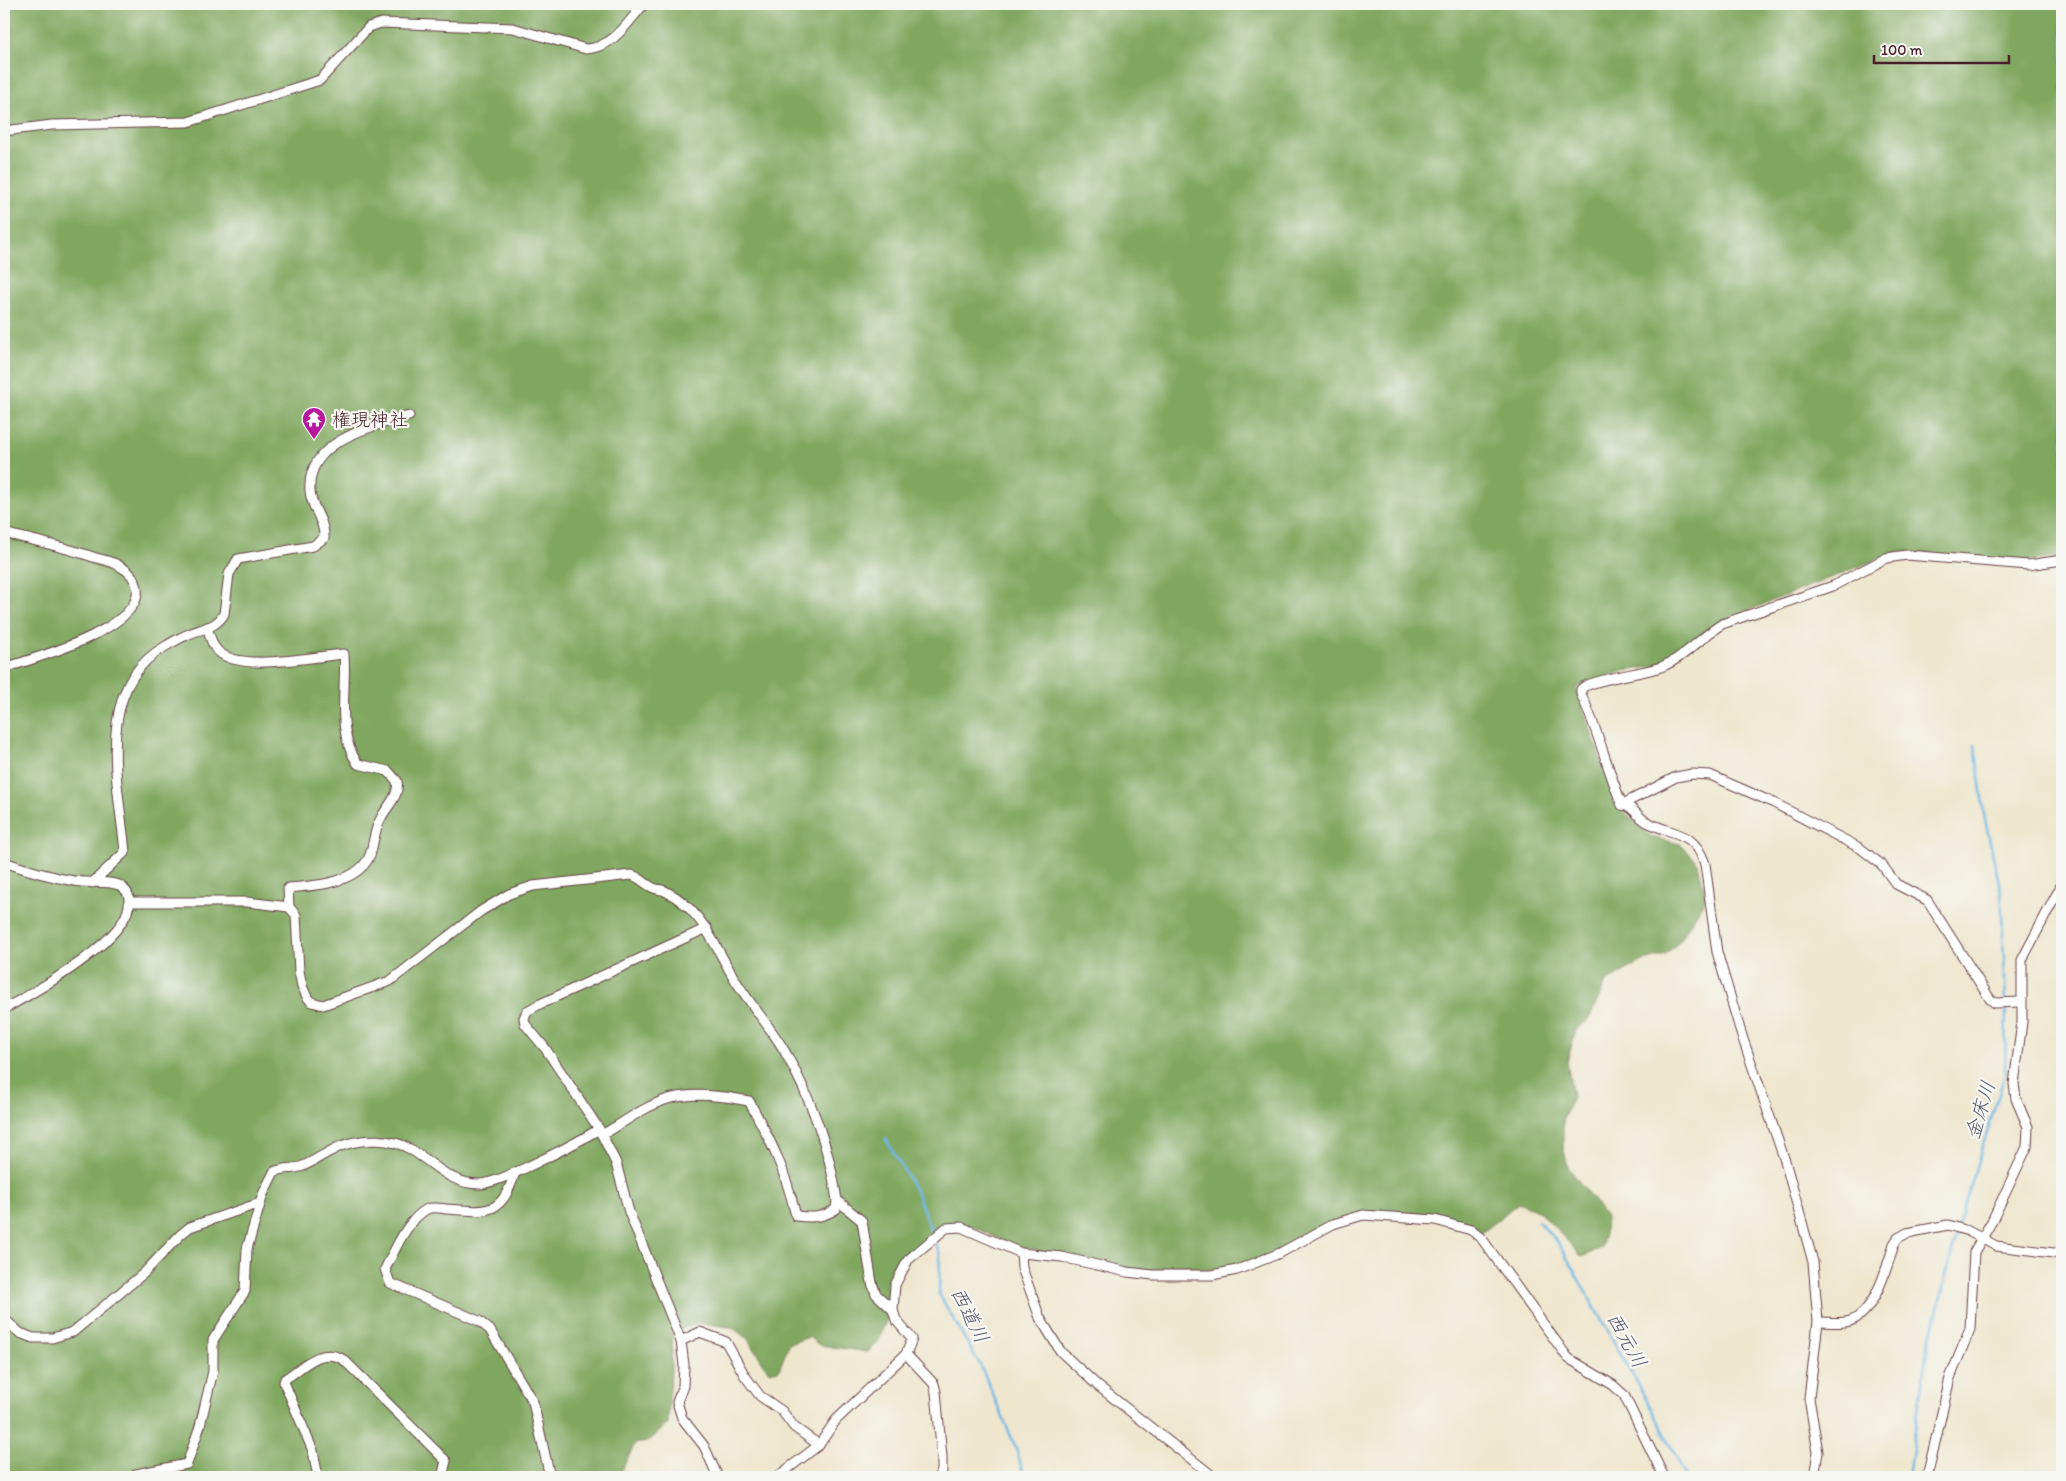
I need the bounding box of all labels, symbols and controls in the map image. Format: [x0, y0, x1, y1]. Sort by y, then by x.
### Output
scale bar [1874, 32, 2008, 64]
text: 100 m [1881, 41, 1923, 59]
temple icon: 権現神社 [301, 406, 327, 440]
place label: 権現神社 [332, 408, 408, 431]
water label: 金床川 [1960, 1078, 2000, 1142]
water label: 西道川 [946, 1283, 994, 1347]
water label: 西元川 [1602, 1308, 1652, 1372]

